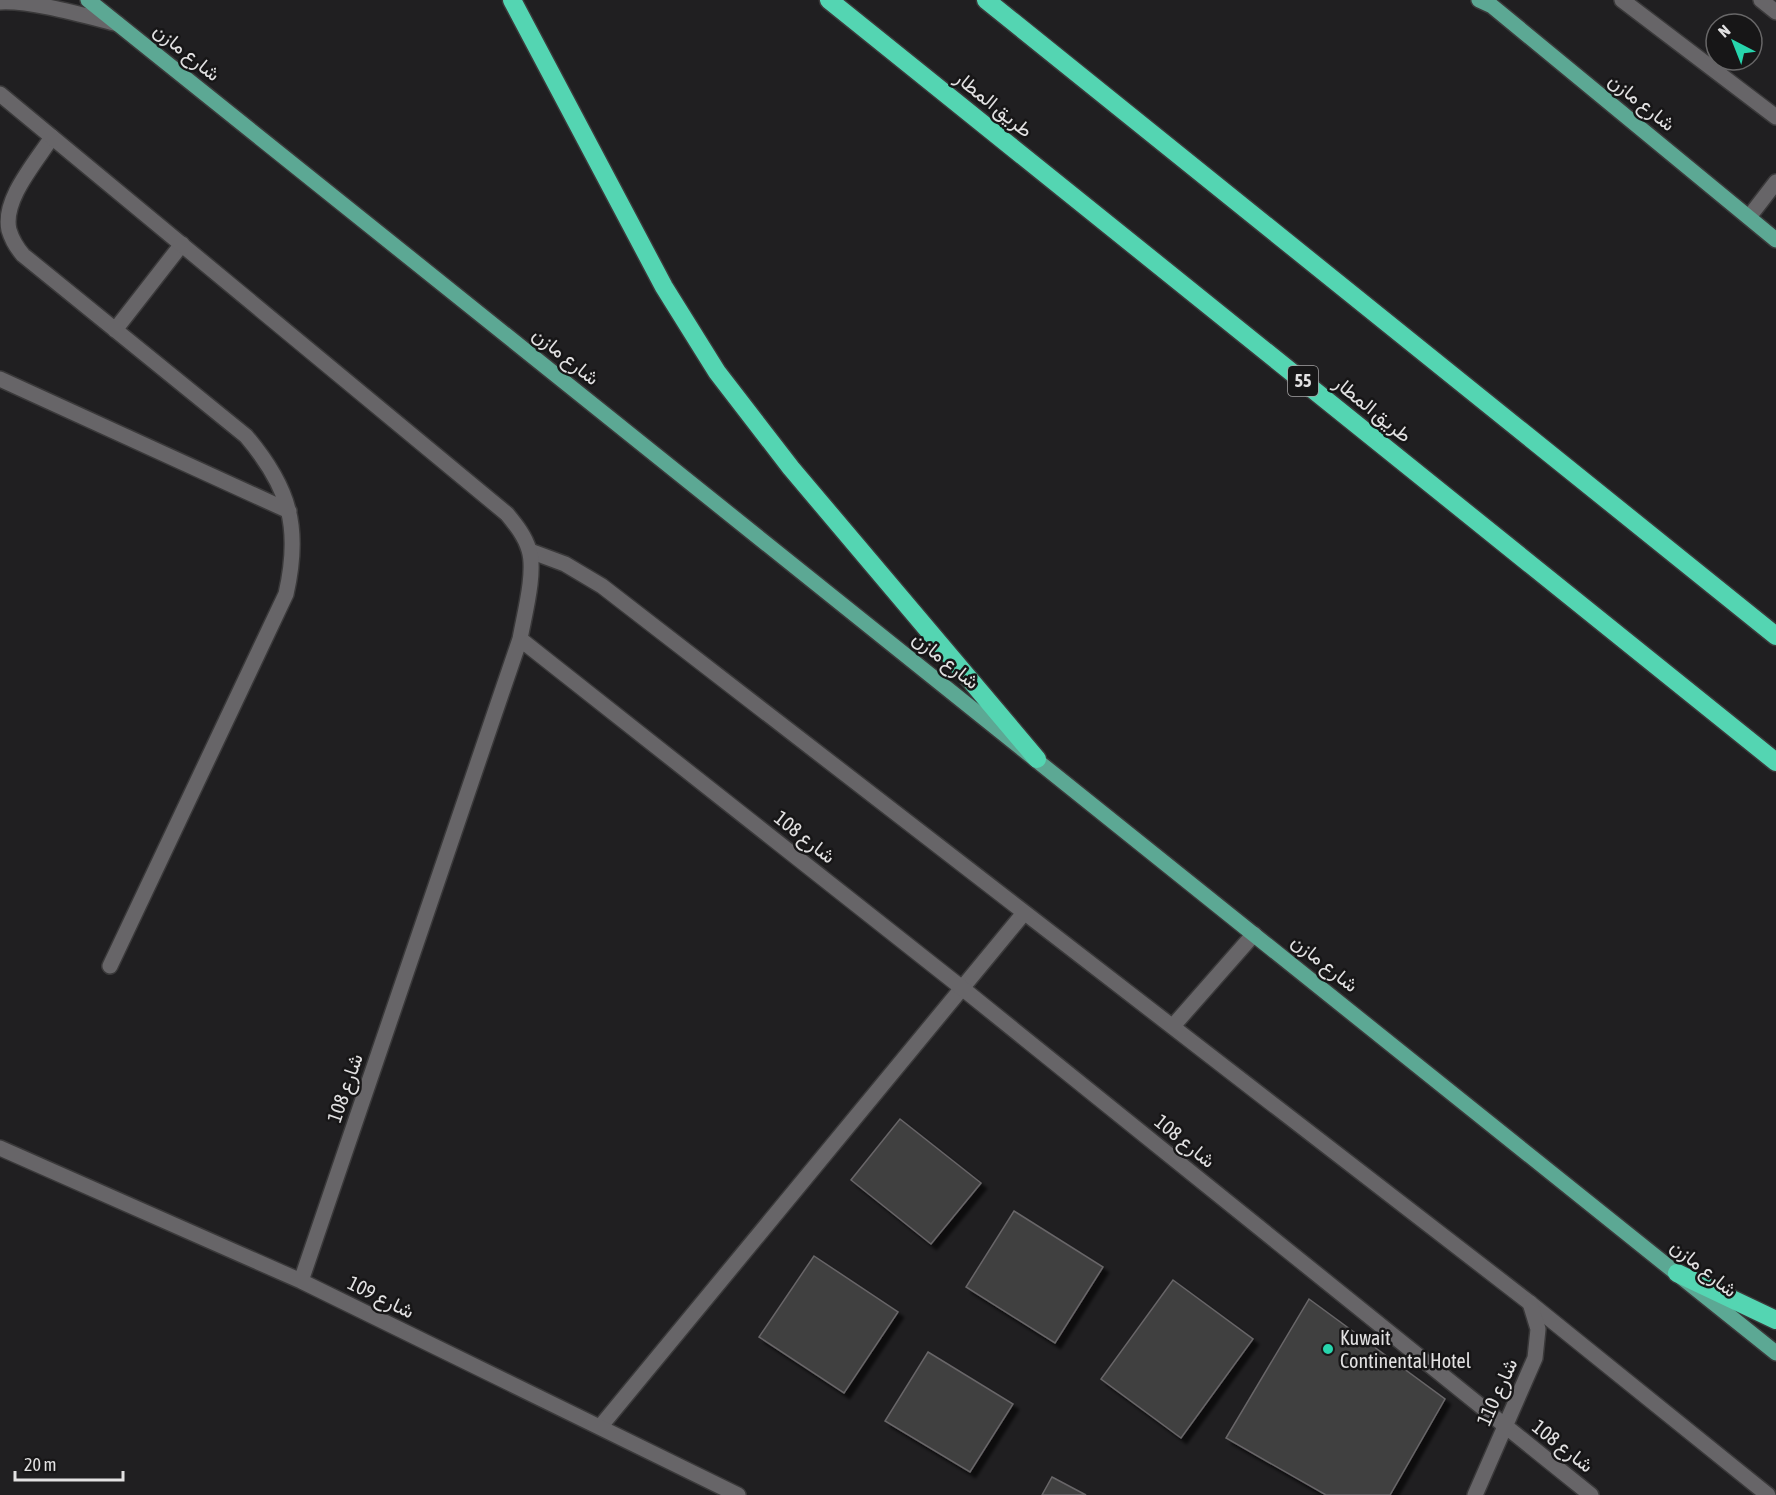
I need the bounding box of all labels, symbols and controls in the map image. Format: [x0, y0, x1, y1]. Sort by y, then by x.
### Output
north arrow [1704, 12, 1764, 72]
street label: شارع مازن [148, 18, 225, 88]
text: N [1714, 21, 1733, 41]
street label: طريق المطار [949, 65, 1038, 143]
street label: شارع مازن [1603, 68, 1680, 138]
street label: شارع مازن [527, 322, 604, 392]
road number: 55 [1288, 366, 1318, 396]
street label: طريق المطار [1328, 370, 1417, 448]
street label: شارع مازن [907, 626, 984, 696]
street label: شارع 108 [768, 806, 840, 870]
street label: شارع مازن [1286, 929, 1363, 999]
street label: شارع 108 [322, 1050, 370, 1126]
street label: شارع 108 [1149, 1109, 1220, 1174]
street label: شارع مازن [1665, 1234, 1742, 1304]
street label: شارع 109 [343, 1271, 418, 1325]
place label: Kuwait Continental Hotel [1340, 1326, 1472, 1372]
marker: Kuwait Continental Hotel [1321, 1342, 1335, 1356]
street label: شارع 110 [1472, 1355, 1524, 1430]
street label: شارع 108 [1526, 1415, 1598, 1479]
scale bar [15, 1444, 123, 1482]
text: 20 m [24, 1454, 56, 1475]

